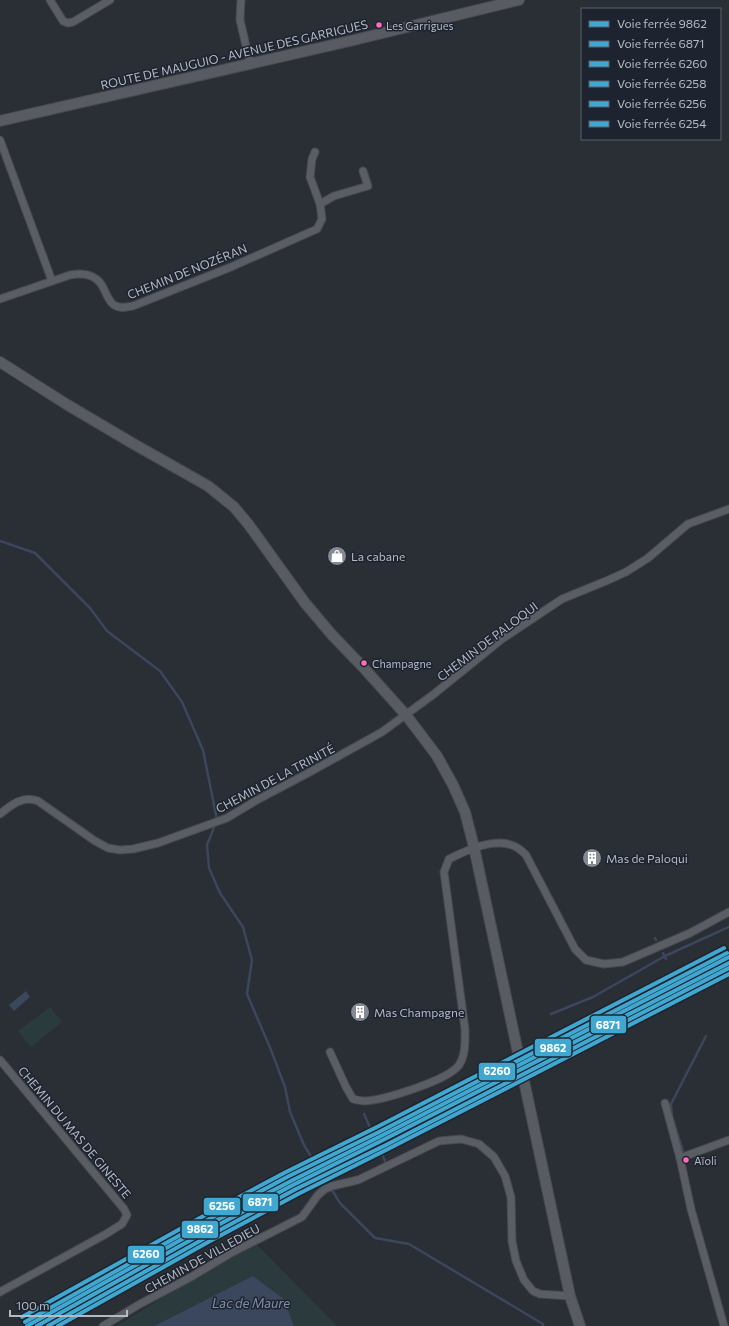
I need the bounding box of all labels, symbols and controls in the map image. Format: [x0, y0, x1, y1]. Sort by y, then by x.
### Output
legend [581, 8, 721, 140]
street label: ROUTE DE MAUGUIO - AVENUE DES GARRIGUES [99, 16, 369, 92]
text: Voie ferrée 9862 [617, 16, 707, 30]
place label: Les Garrigues [386, 19, 454, 32]
marker: Les Garrigues [374, 20, 384, 30]
text: Voie ferrée 6871 [617, 36, 704, 50]
text: Voie ferrée 6260 [617, 56, 708, 70]
text: Voie ferrée 6258 [617, 76, 706, 90]
text: Voie ferrée 6256 [617, 96, 706, 110]
text: Voie ferrée 6254 [617, 116, 706, 130]
street label: CHEMIN DE NOZÉRAN [125, 241, 249, 301]
shop icon: La cabane [326, 545, 348, 567]
place label: La cabane [351, 549, 405, 563]
street label: CHEMIN DE PALOQUI [434, 599, 540, 683]
place label: Champagne [372, 657, 432, 670]
marker: Champagne [359, 658, 369, 668]
street label: CHEMIN DE LA TRINITÉ [213, 741, 337, 815]
building icon: Mas de Paloqui [581, 847, 603, 869]
place label: Mas de Paloqui [606, 851, 688, 865]
building icon: Mas Champagne [349, 1001, 371, 1023]
place label: Mas Champagne [374, 1005, 464, 1019]
line badge: 6871 [590, 1015, 627, 1034]
text: 6871 [596, 1018, 620, 1031]
line badge: 9862 [534, 1038, 572, 1057]
text: 9862 [540, 1041, 566, 1054]
line badge: 6260 [478, 1062, 516, 1081]
street label: CHEMIN DU MAS DE GINESTE [16, 1063, 134, 1201]
text: 6260 [483, 1064, 511, 1077]
place label: Aïoli [694, 1154, 717, 1167]
marker: Aïoli [681, 1155, 691, 1165]
line badge: 6871 [242, 1193, 279, 1212]
text: 6871 [248, 1195, 272, 1208]
line badge: 6256 [203, 1197, 241, 1216]
text: 6256 [209, 1199, 235, 1212]
line badge: 9862 [181, 1220, 219, 1239]
street label: CHEMIN DE VILLEDIEU [142, 1221, 262, 1295]
text: 9862 [187, 1222, 213, 1235]
line badge: 6260 [127, 1245, 165, 1264]
text: 6260 [132, 1247, 160, 1260]
scale bar [10, 1292, 127, 1318]
water label: Lac de Maure [212, 1295, 290, 1311]
text: 100 m [16, 1298, 50, 1312]

